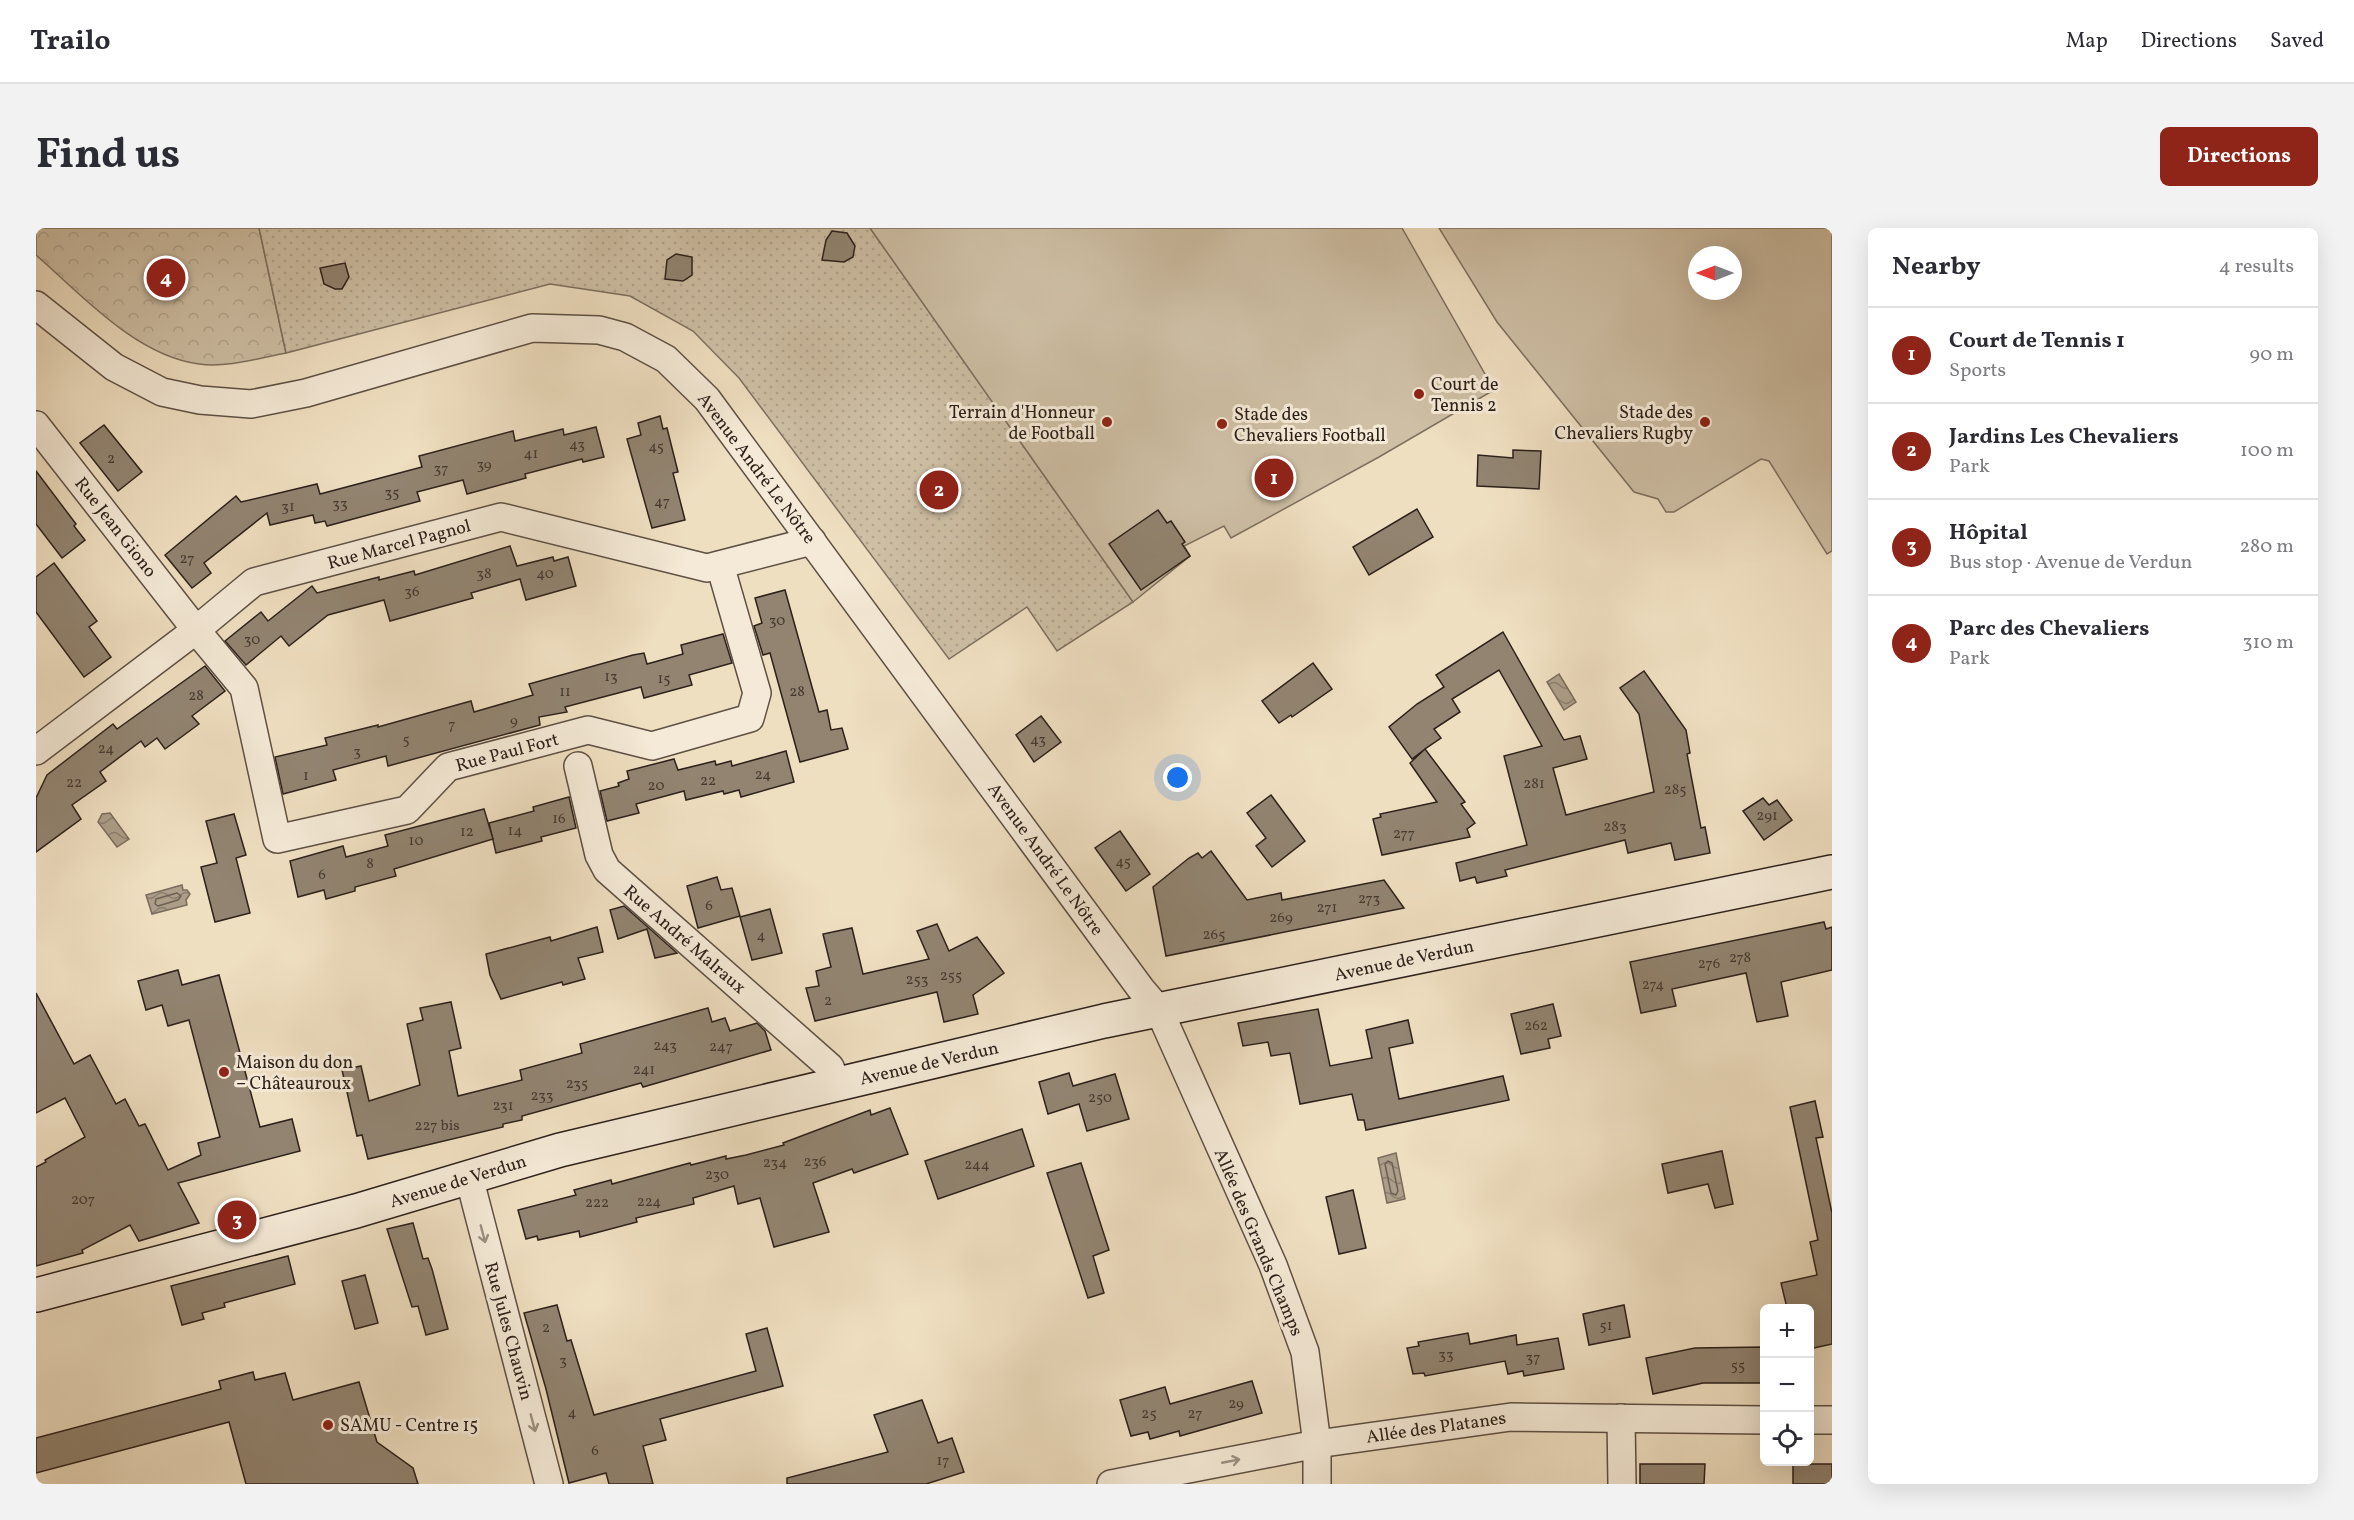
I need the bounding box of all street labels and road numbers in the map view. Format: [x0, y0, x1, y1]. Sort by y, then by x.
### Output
street label: Avenue André Le Nôtre [691, 388, 821, 550]
street label: Rue Jean Giono [68, 473, 162, 583]
street label: Rue Marcel Pagnol [325, 514, 474, 577]
street label: Rue Paul Fort [453, 728, 562, 779]
street label: Avenue André Le Nôtre [981, 778, 1109, 941]
street label: Rue André Malraux [617, 880, 751, 1000]
street label: Avenue de Verdun [1332, 934, 1477, 988]
street label: Avenue de Verdun [857, 1036, 1002, 1093]
street label: Allée des Grands Champs [1207, 1145, 1308, 1340]
street label: Avenue de Verdun [387, 1150, 530, 1215]
street label: Rue Jules Chauvin [477, 1259, 538, 1404]
street label: Allée des Platanes [1365, 1406, 1508, 1451]

